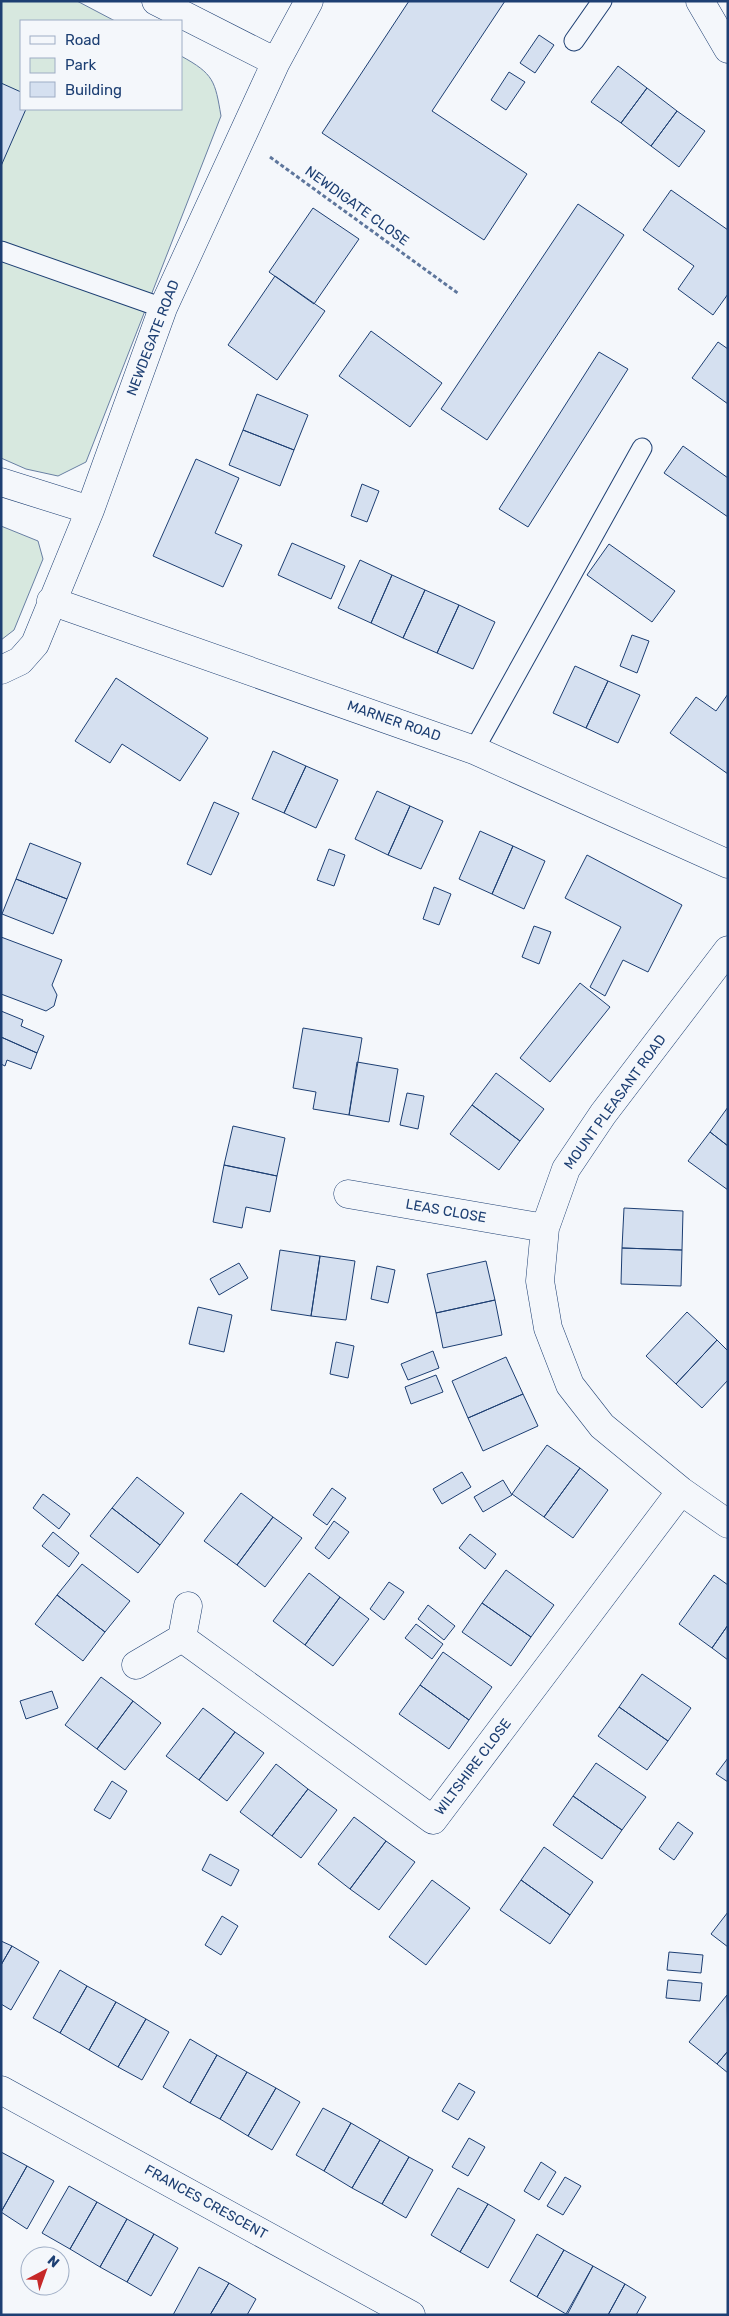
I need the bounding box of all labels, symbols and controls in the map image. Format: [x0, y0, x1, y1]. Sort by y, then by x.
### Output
legend [20, 20, 182, 110]
text: Road [65, 31, 101, 49]
text: Park [65, 56, 96, 74]
text: Building [65, 81, 122, 99]
street label: NEWDIGATE CLOSE [302, 163, 412, 249]
street label: NEWDEGATE ROAD [123, 278, 183, 398]
street label: MARNER ROAD [345, 697, 443, 745]
street label: MOUNT PLEASANT ROAD [560, 1031, 670, 1173]
street label: LEAS CLOSE [404, 1196, 488, 1226]
street label: WILTSHIRE CLOSE [431, 1715, 515, 1819]
street label: FRANCES CRESCENT [142, 2161, 270, 2243]
north arrow [20, 2246, 70, 2296]
text: N [44, 2252, 63, 2271]

